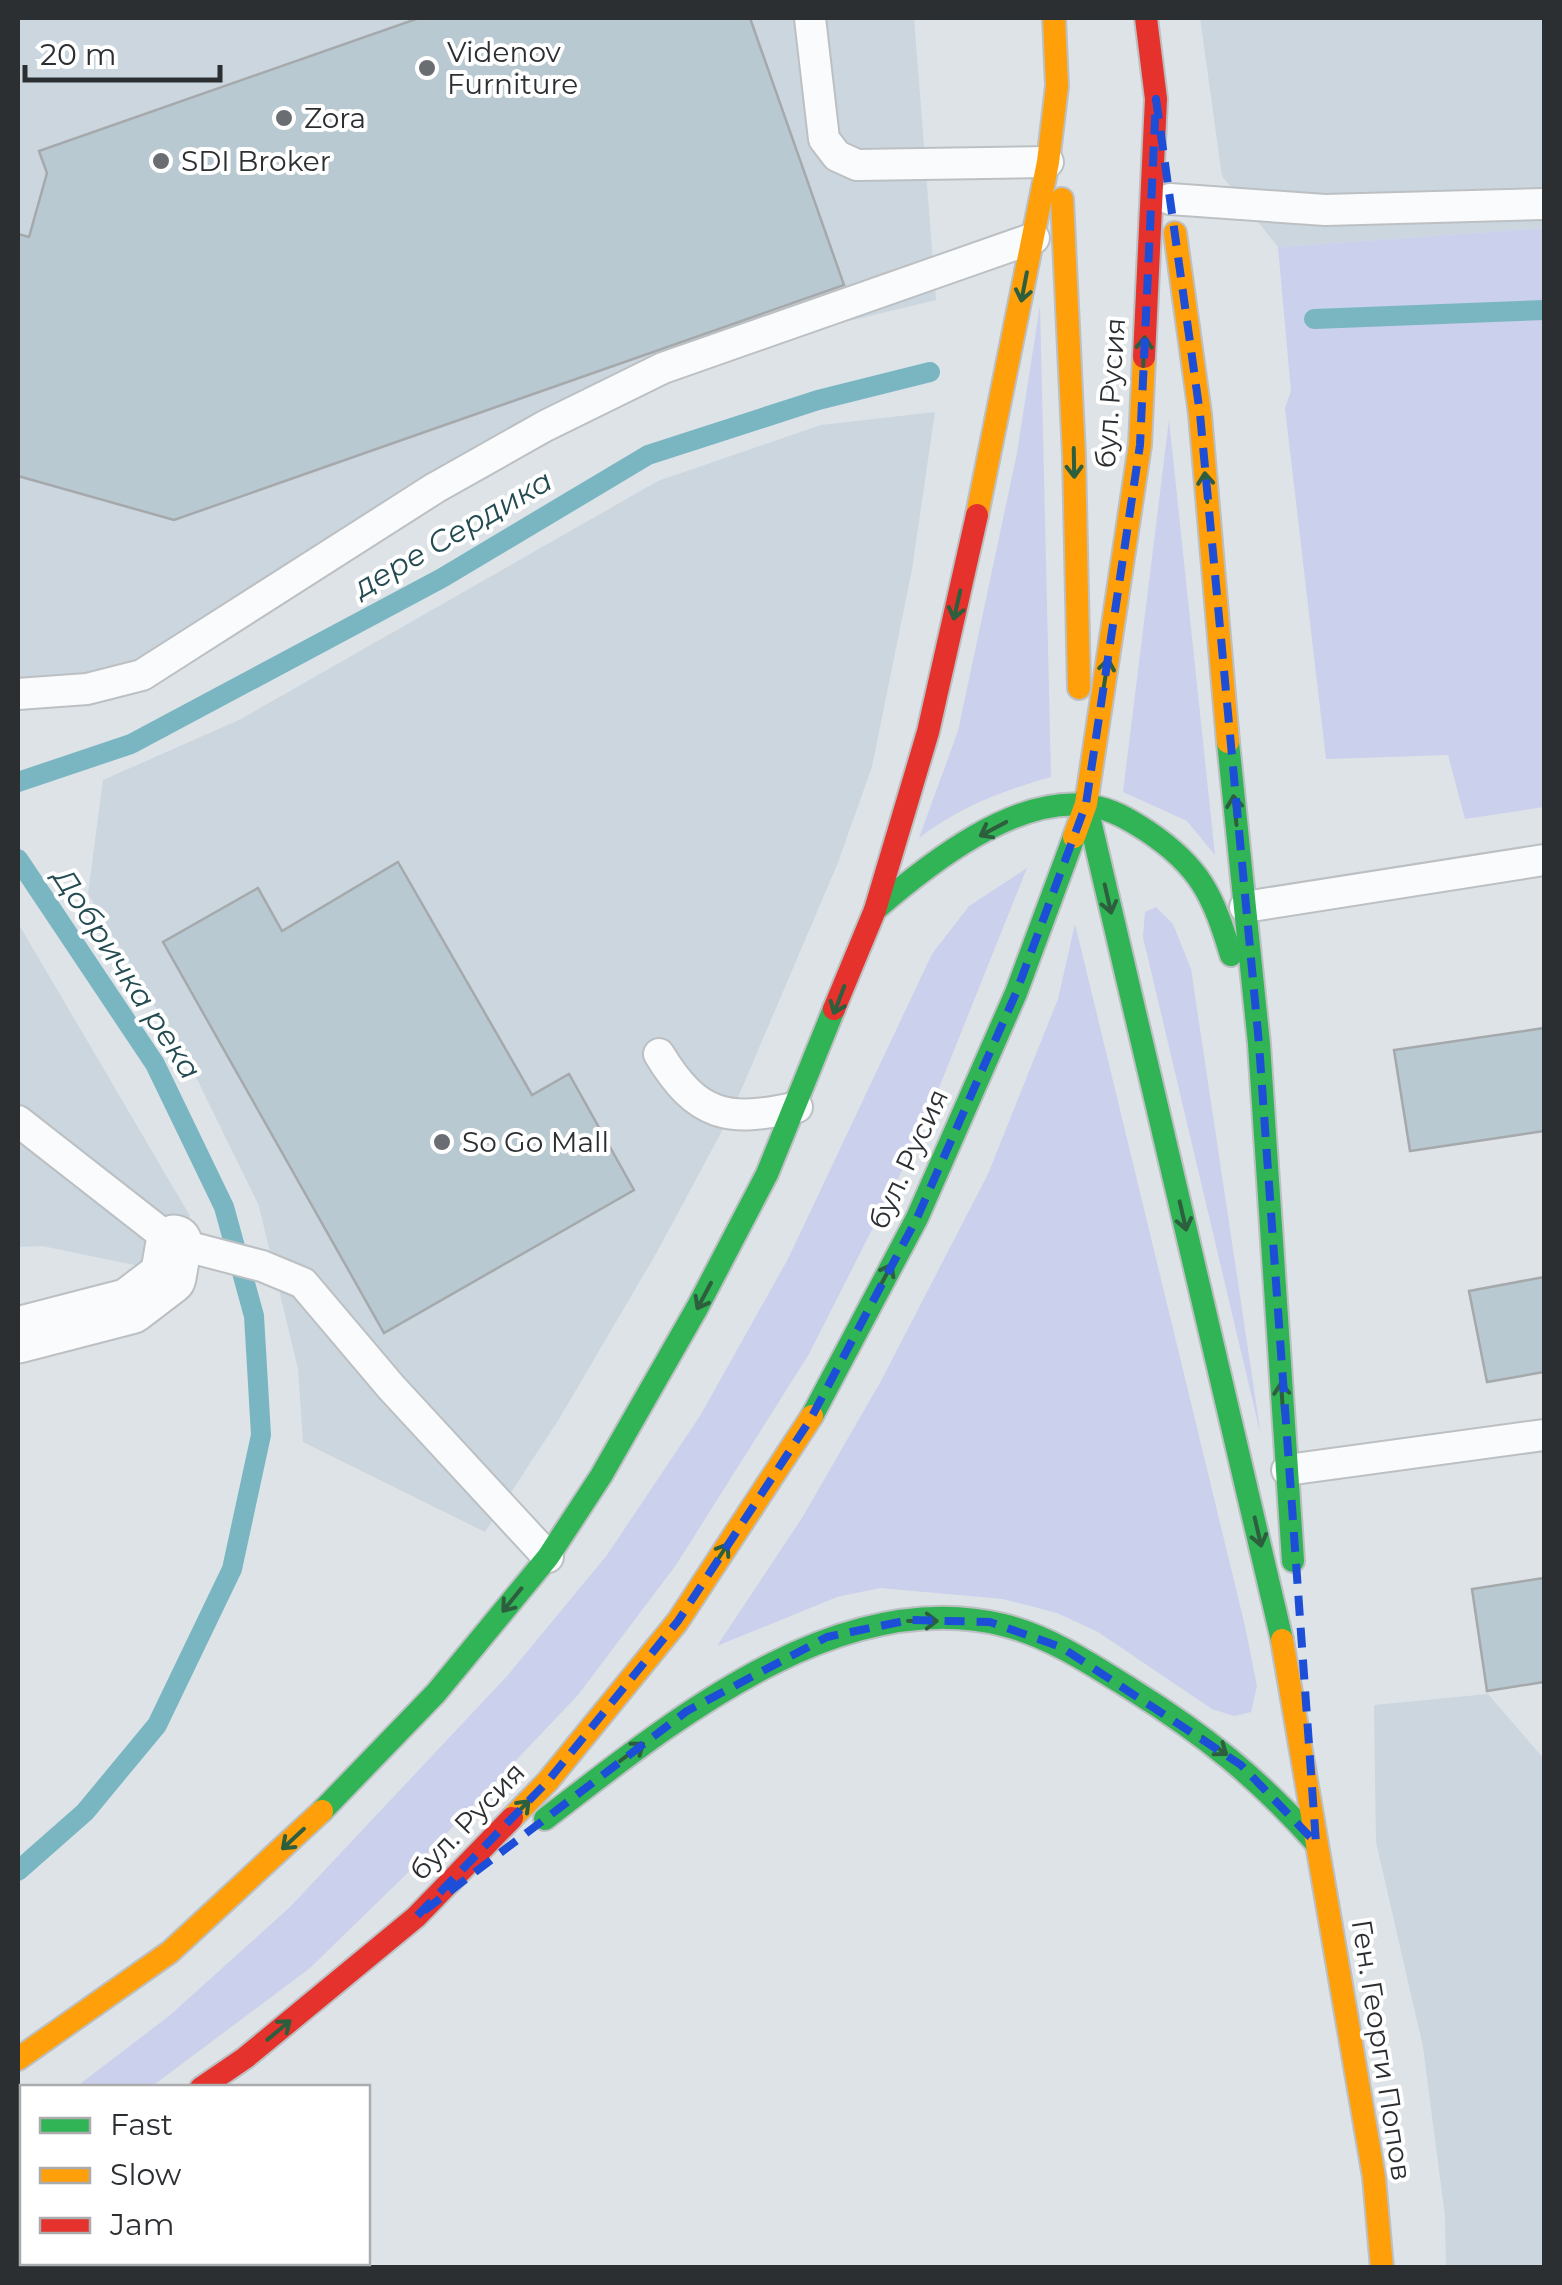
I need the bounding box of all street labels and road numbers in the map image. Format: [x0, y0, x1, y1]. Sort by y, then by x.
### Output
street label: бул. Русия [1088, 317, 1132, 469]
street label: бул. Русия [861, 1083, 955, 1235]
street label: бул. Русия [402, 1755, 532, 1887]
street label: Ген. Георги Попов [1345, 1917, 1419, 2183]

